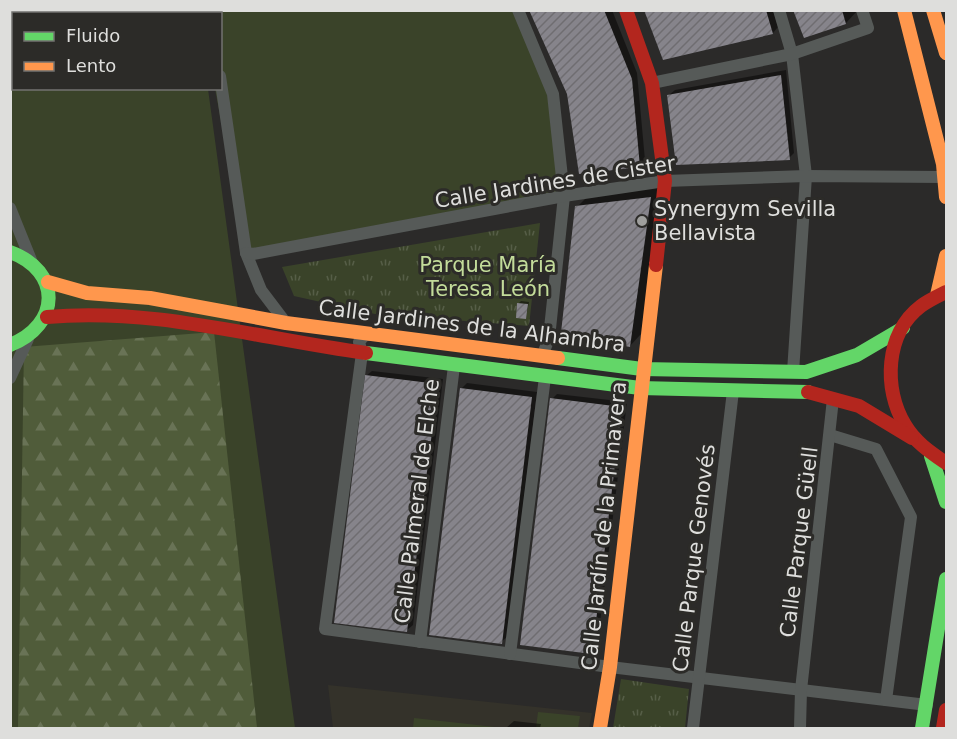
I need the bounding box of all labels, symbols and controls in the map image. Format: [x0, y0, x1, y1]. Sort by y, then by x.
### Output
legend [12, 12, 222, 90]
text: Fluido [66, 25, 120, 46]
text: Lento [66, 55, 116, 76]
street label: Calle Jardines de Cister [433, 151, 677, 213]
place label: Synergym Sevilla Bellavista [654, 197, 836, 245]
marker: Synergym Sevilla Bellavista [635, 214, 649, 228]
park label: Parque María Teresa León [419, 253, 557, 301]
street label: Calle Jardines de la Alhambra [317, 295, 627, 357]
street label: Calle Palmeral de Elche [390, 377, 444, 625]
street label: Calle Jardín de la Primavera [577, 380, 631, 672]
street label: Calle Parque Genovés [668, 443, 720, 673]
street label: Calle Parque Güell [775, 445, 823, 639]

